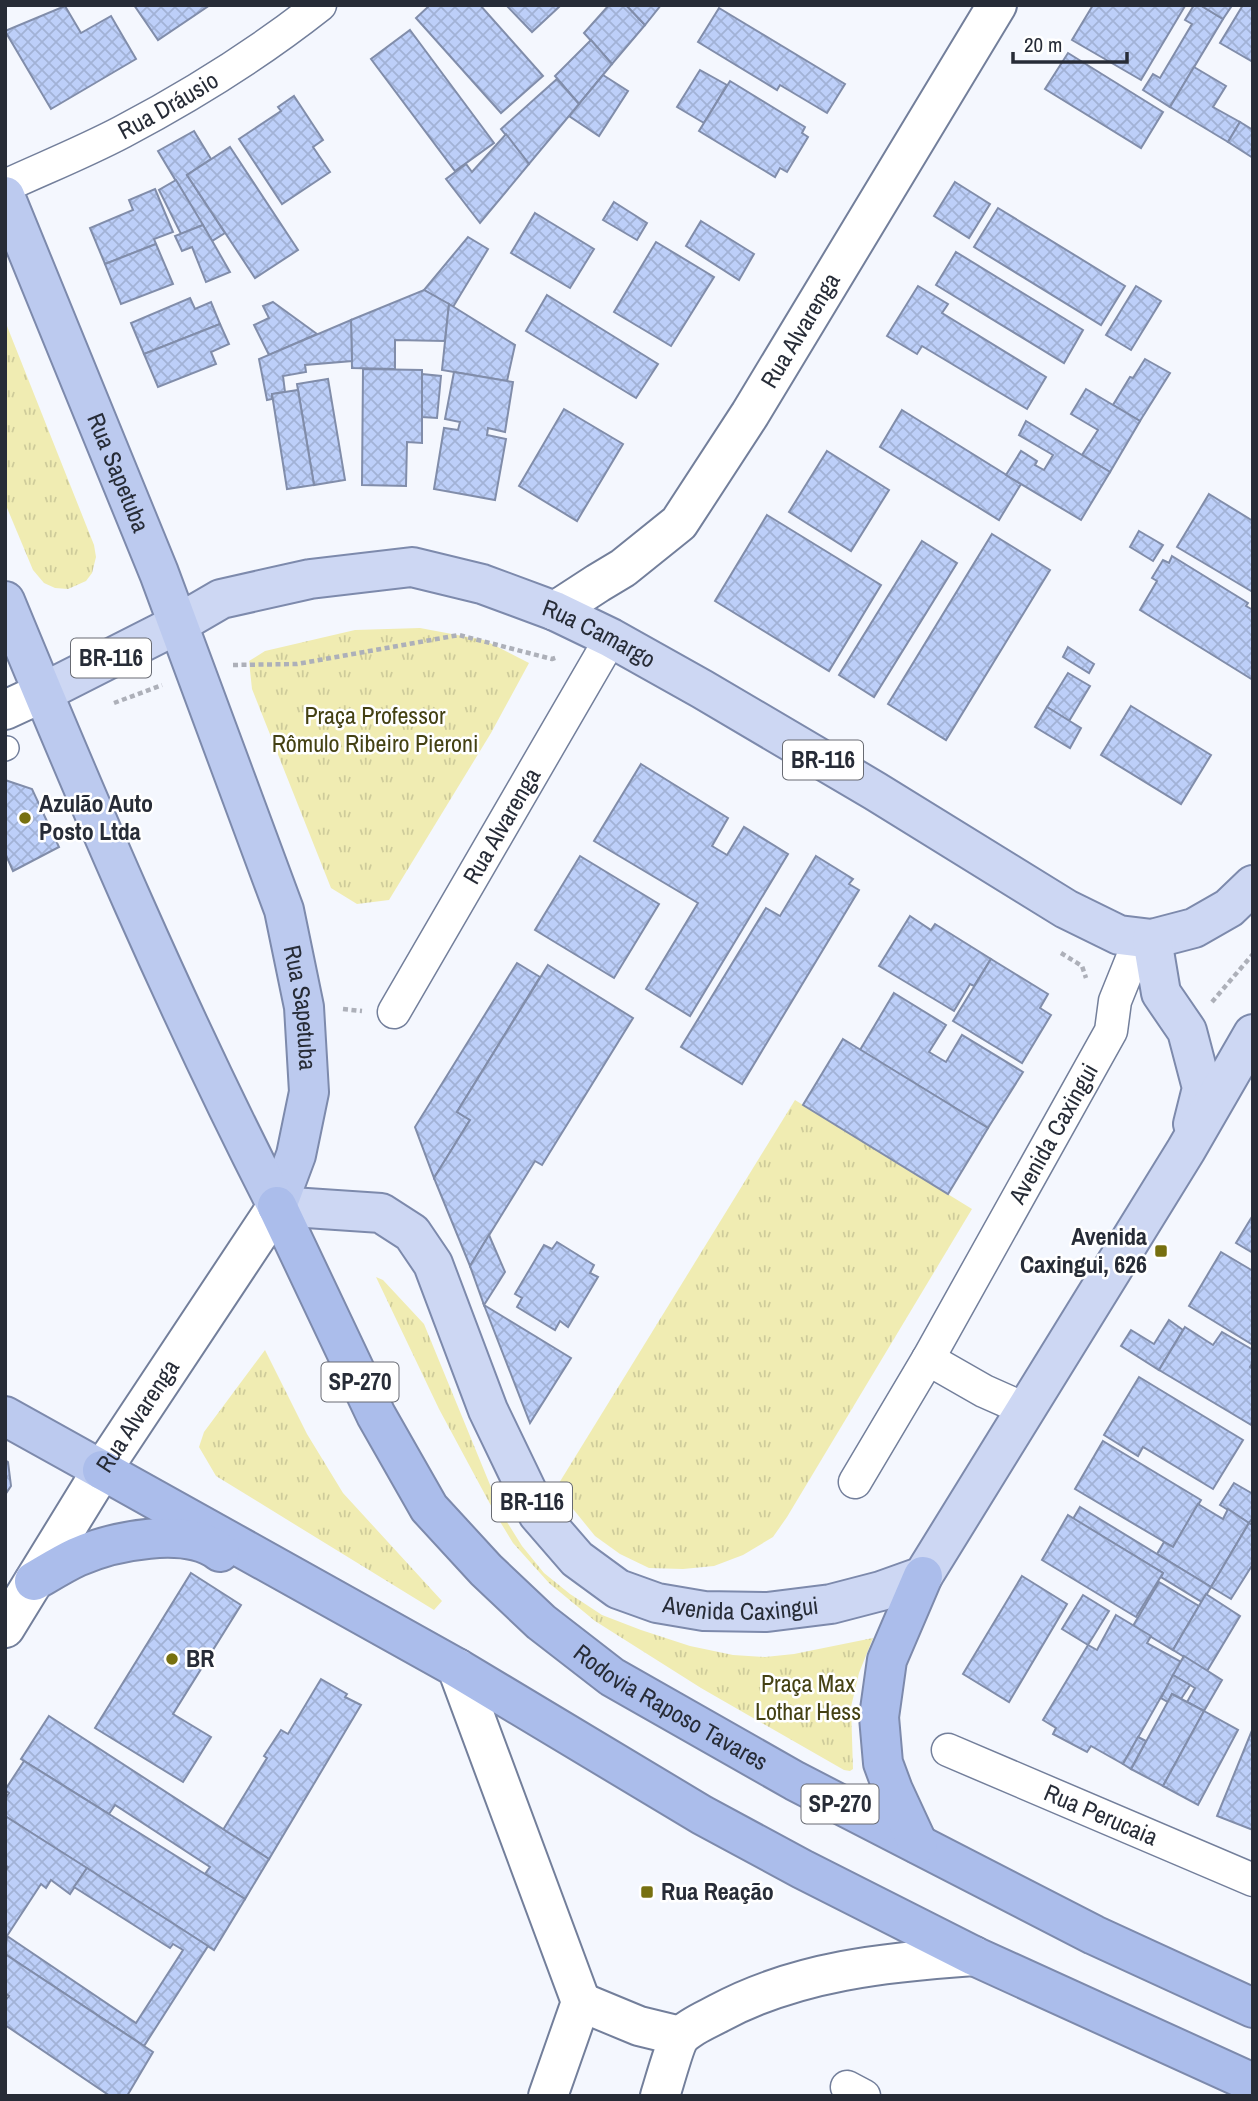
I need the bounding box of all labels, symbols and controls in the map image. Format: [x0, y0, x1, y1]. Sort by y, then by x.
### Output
scale bar [1013, 21, 1127, 65]
text: 20 m [1024, 30, 1062, 59]
street label: Rua Dráusio [112, 64, 224, 146]
street label: Rua Alvarenga [753, 266, 847, 394]
street label: Rua Sapetuba [80, 408, 158, 537]
street label: Rua Camargo [538, 591, 661, 675]
road number: BR-116 [71, 638, 151, 678]
park label: Praça Professor Rômulo Ribeiro Pieroni [272, 699, 478, 759]
road number: BR-116 [783, 740, 863, 780]
street label: Rua Alvarenga [455, 762, 547, 889]
place label: Azulão Auto Posto Ltda [39, 787, 153, 847]
marker: Azulão Auto Posto Ltda [17, 810, 33, 826]
street label: Rua Sapetuba [277, 942, 325, 1071]
street label: Avenida Caxingui [1000, 1057, 1105, 1210]
place label: Avenida Caxingui, 626 [1020, 1220, 1147, 1280]
marker: Avenida Caxingui, 626 [1153, 1243, 1169, 1259]
street label: Rua Alvarenga [88, 1353, 186, 1478]
road number: SP-270 [322, 1362, 398, 1401]
road number: BR-116 [492, 1483, 572, 1522]
street label: Avenida Caxingui [660, 1587, 820, 1627]
street label: Rodovia Raposo Tavares [568, 1636, 774, 1777]
place label: BR [186, 1642, 214, 1674]
marker: BR [164, 1651, 180, 1667]
park label: Praça Max Lothar Hess [755, 1667, 861, 1727]
street label: Rua Perucaia [1039, 1776, 1163, 1853]
road number: SP-270 [802, 1784, 878, 1824]
place label: Rua Reação [661, 1875, 774, 1907]
marker: Rua Reação [639, 1884, 655, 1900]

